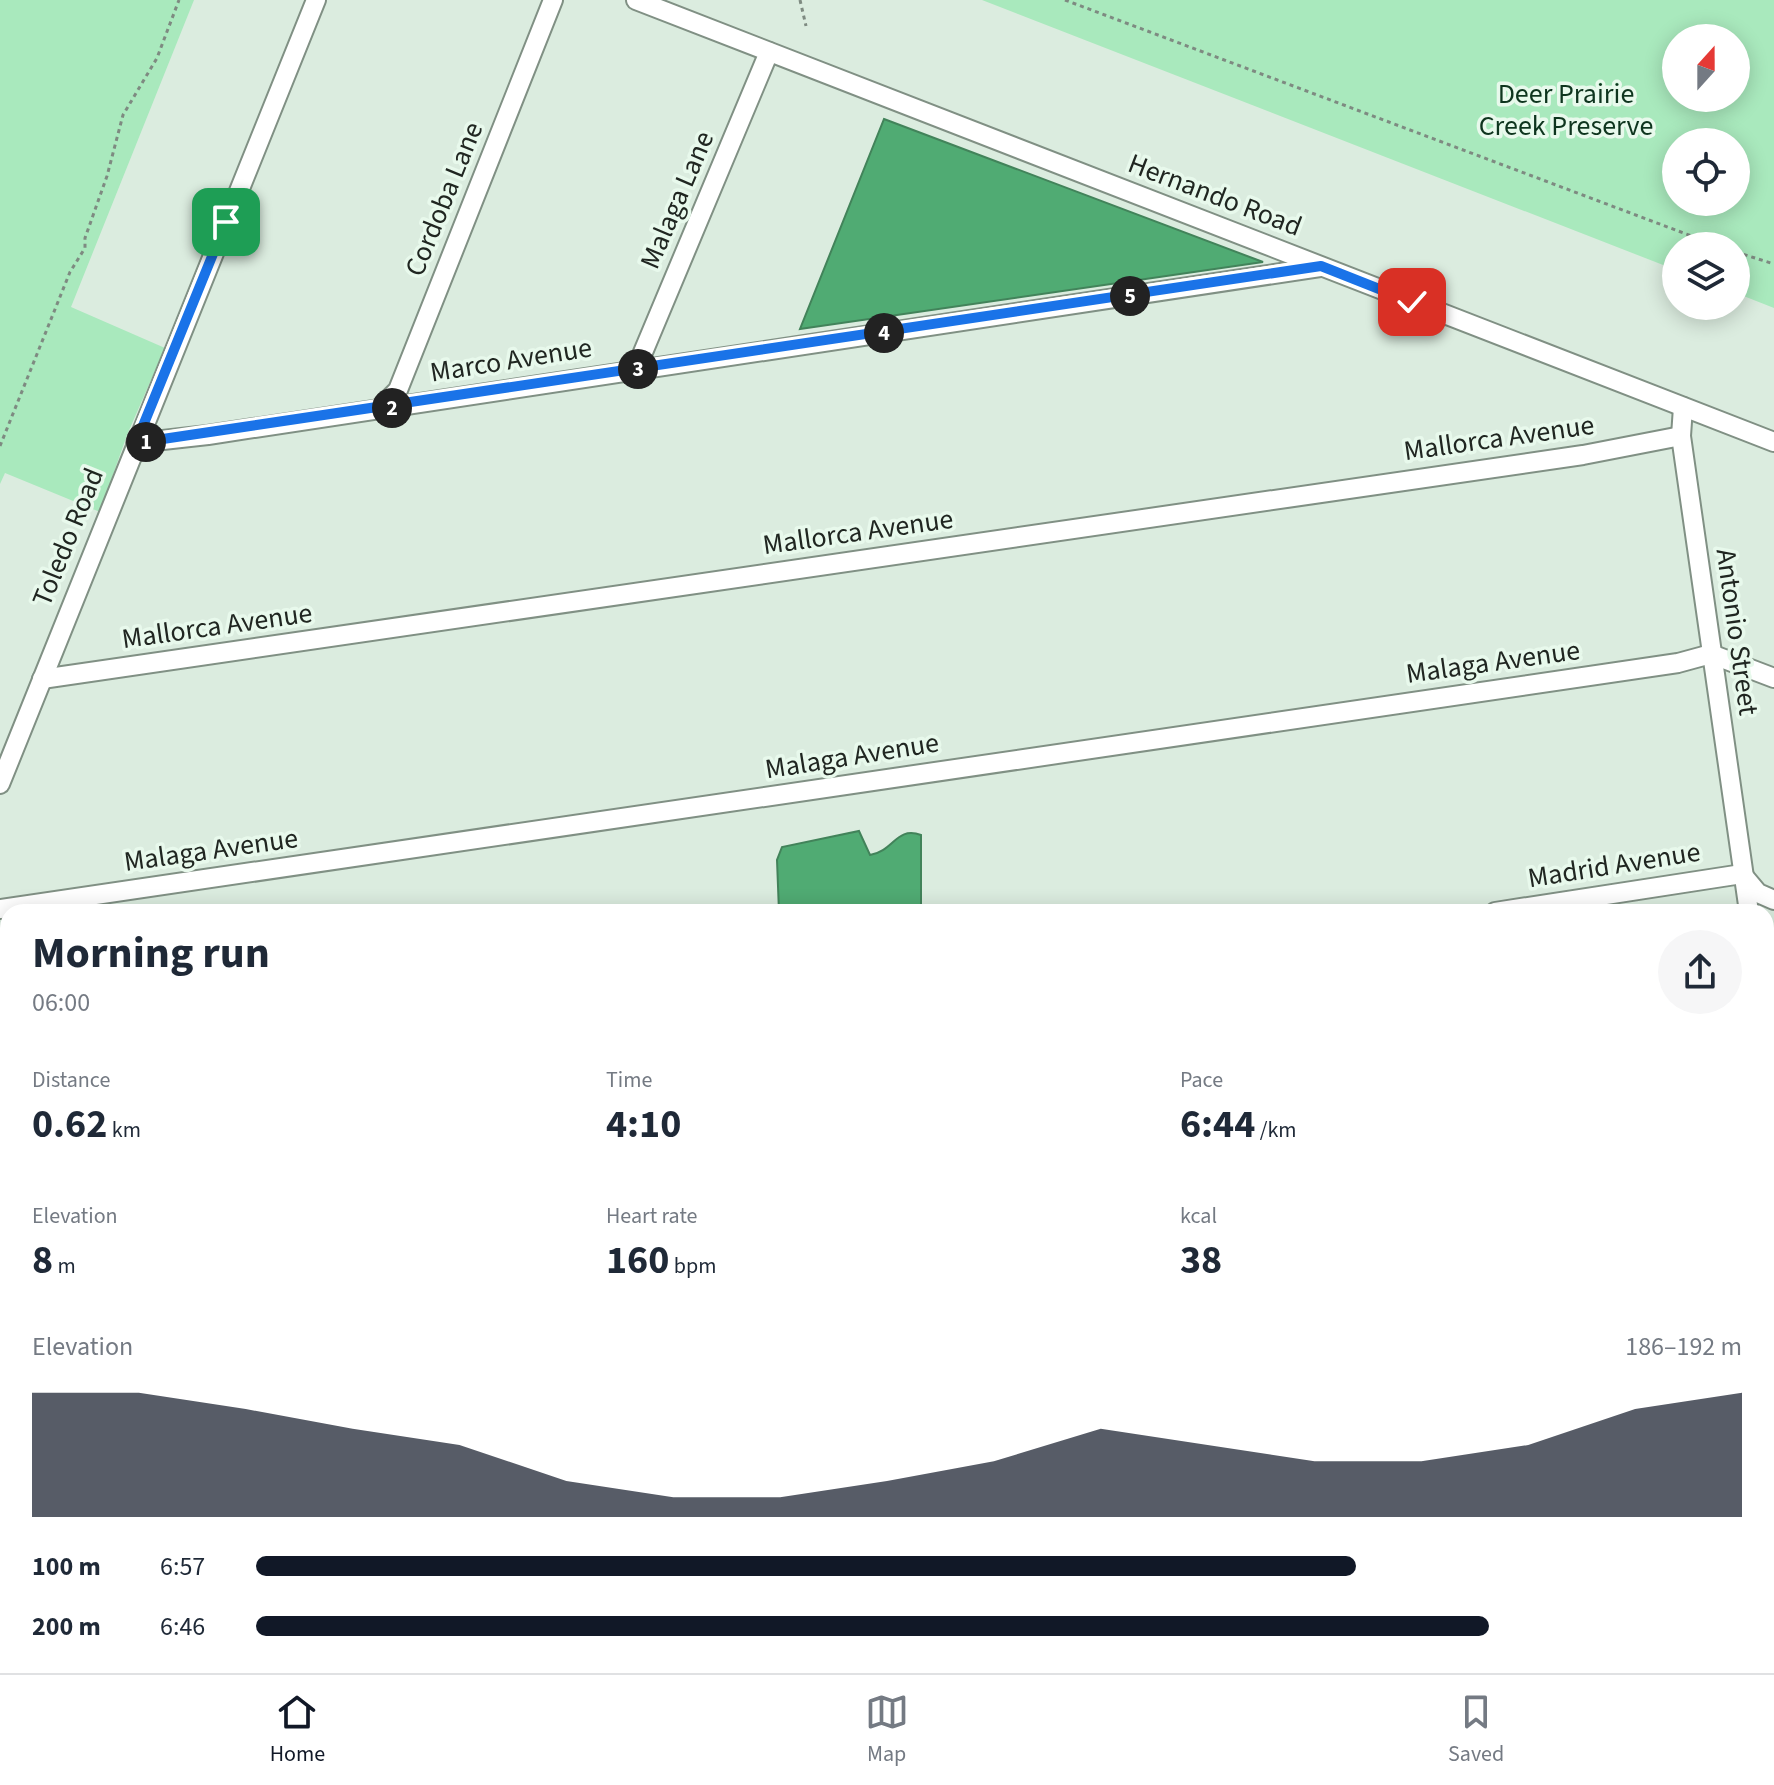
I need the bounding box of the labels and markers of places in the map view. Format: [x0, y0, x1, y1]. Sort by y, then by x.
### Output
pin [192, 188, 260, 256]
pin [1378, 268, 1446, 336]
pin: 5 [1110, 276, 1150, 316]
pin: 4 [864, 313, 904, 353]
pin: 3 [618, 349, 658, 389]
pin: 2 [372, 388, 412, 428]
pin: 1 [126, 422, 166, 462]

